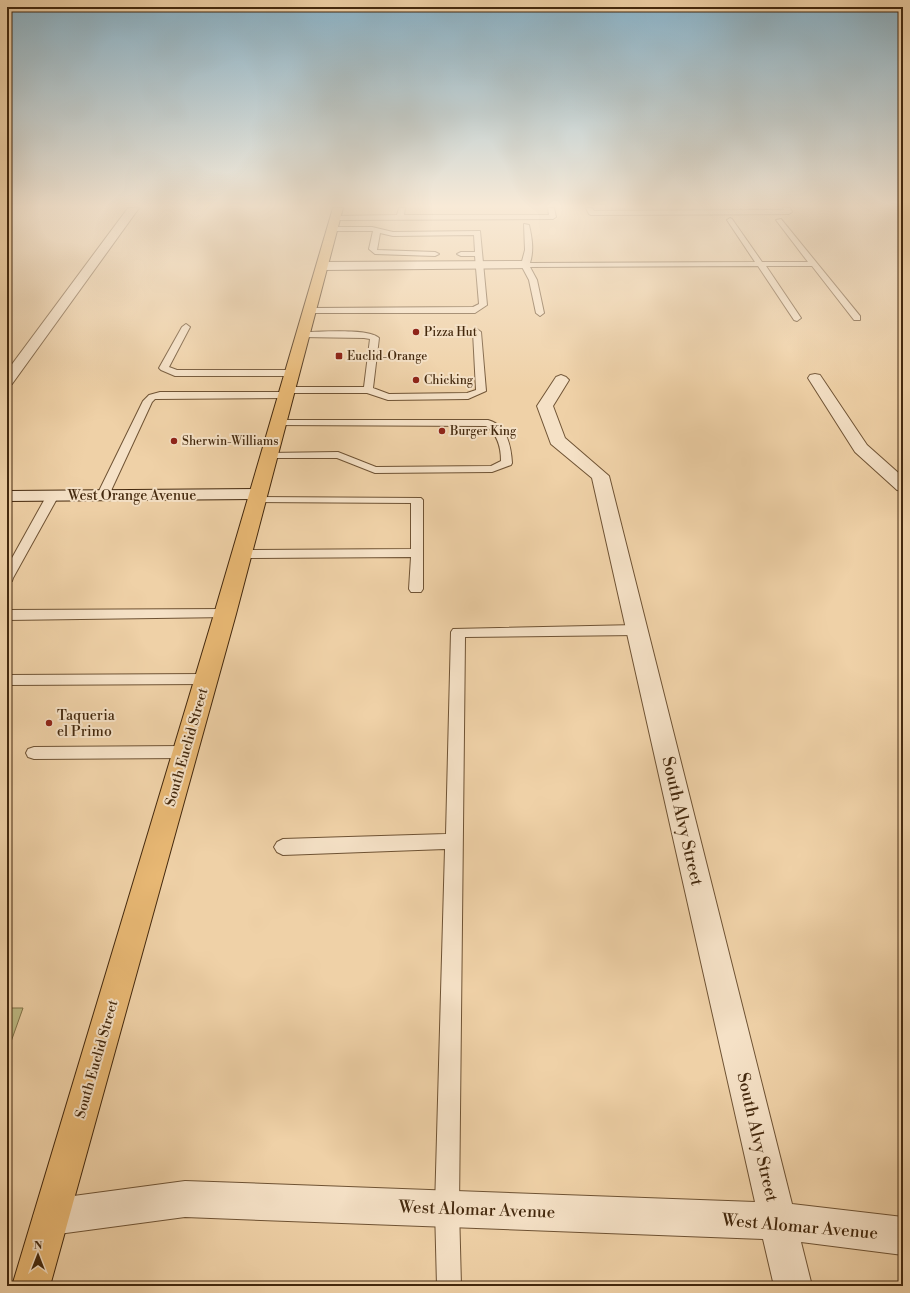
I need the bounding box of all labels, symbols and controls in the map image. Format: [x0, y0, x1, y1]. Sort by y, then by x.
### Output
place label: Pizza Hut [424, 325, 478, 340]
marker: Pizza Hut [411, 327, 421, 337]
place label: Euclid-Orange [347, 349, 427, 364]
marker: Euclid-Orange [334, 351, 344, 361]
place label: Chicking [424, 373, 474, 388]
marker: Chicking [411, 375, 421, 385]
place label: Burger King [449, 424, 517, 439]
marker: Burger King [437, 426, 447, 436]
place label: Sherwin-Williams [182, 434, 279, 449]
marker: Sherwin-Williams [169, 436, 179, 446]
street label: West Orange Avenue [67, 487, 196, 505]
street label: South Euclid Street [161, 686, 213, 809]
place label: Taqueria el Primo [57, 707, 116, 741]
marker: Taqueria el Primo [44, 718, 54, 728]
street label: South Alvy Street [656, 754, 708, 888]
street label: South Euclid Street [71, 998, 123, 1121]
street label: South Alvy Street [731, 1070, 783, 1204]
street label: West Alomar Avenue [397, 1196, 556, 1224]
street label: West Alomar Avenue [720, 1209, 879, 1245]
north arrow [18, 1235, 58, 1275]
text: N [34, 1239, 43, 1253]

